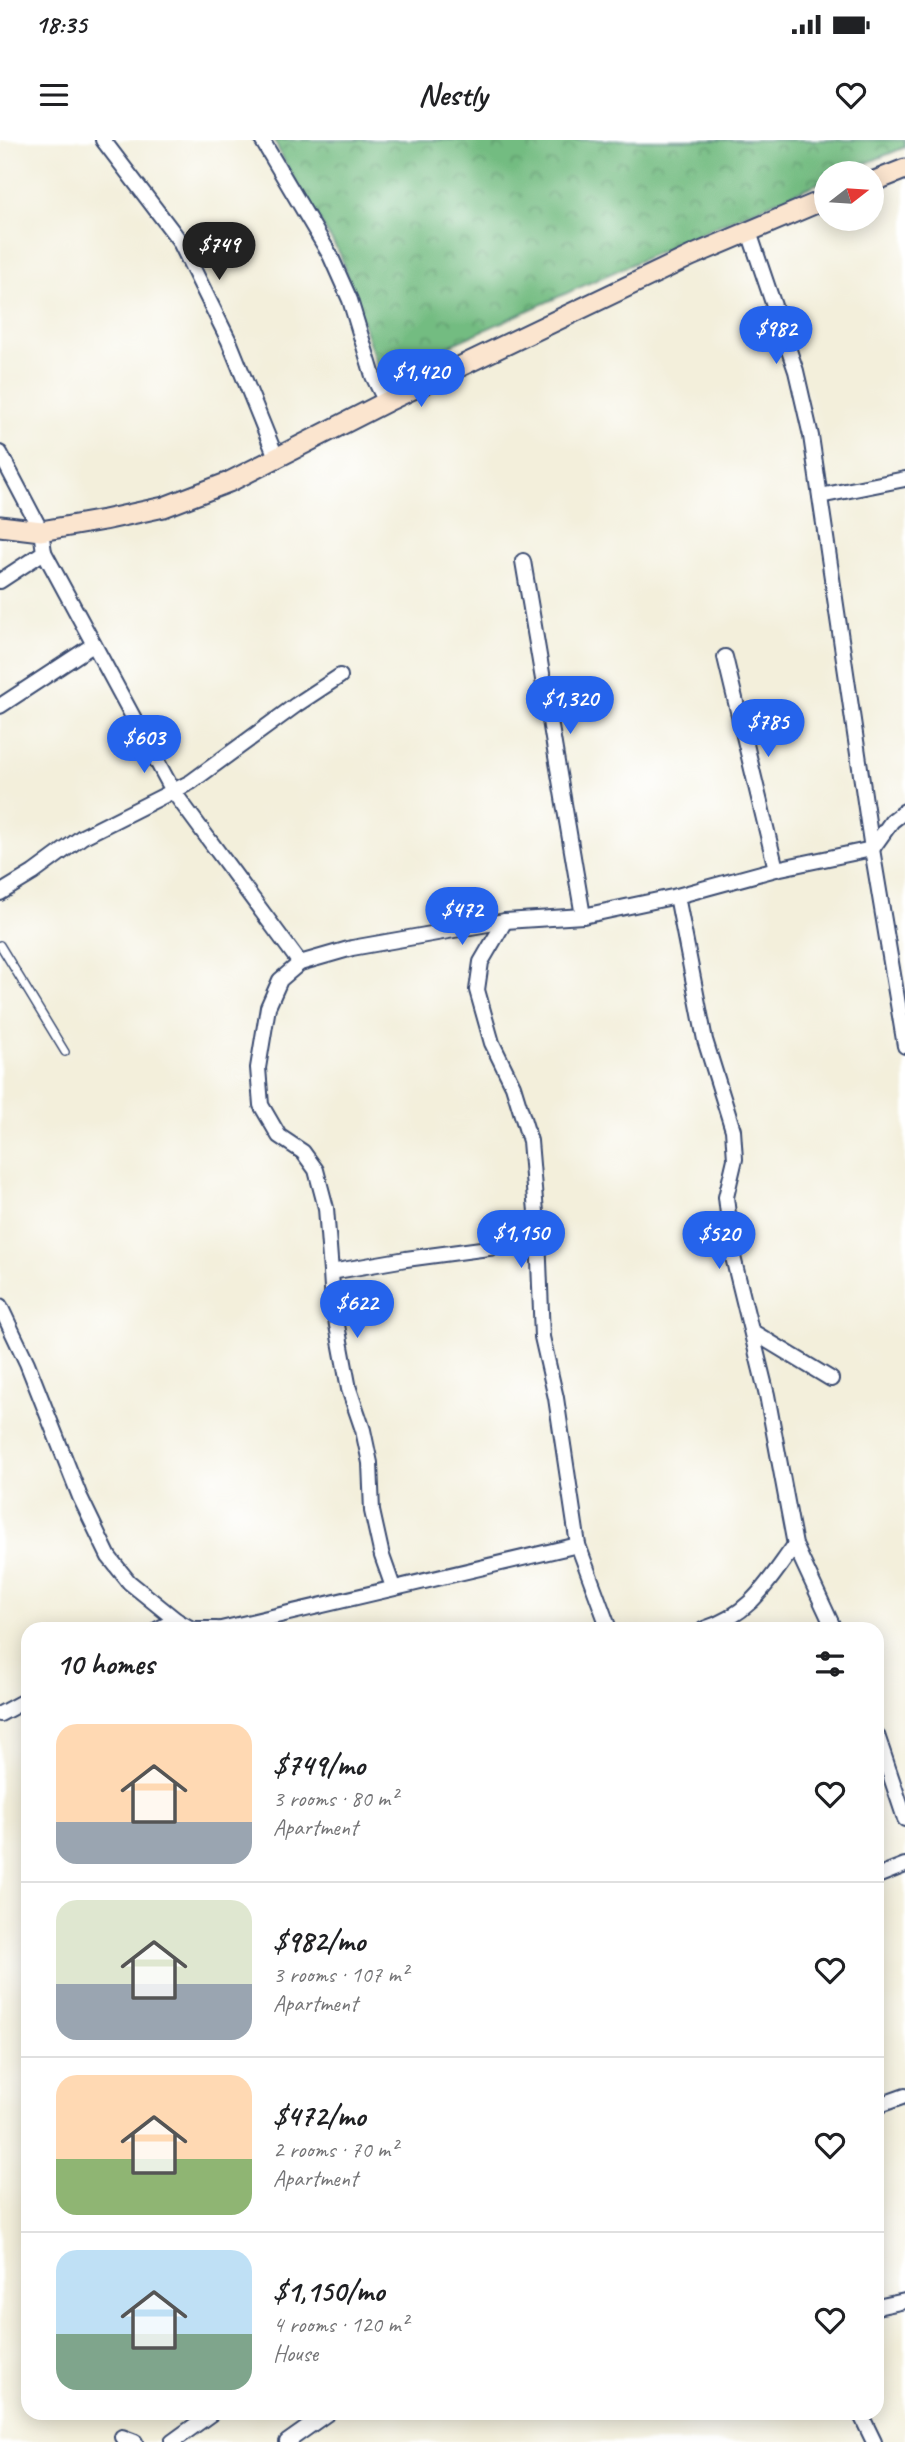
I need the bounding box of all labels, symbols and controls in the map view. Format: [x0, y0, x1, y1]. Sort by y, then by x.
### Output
text: 18:35 [35, 8, 87, 41]
text: Nestly [418, 74, 487, 115]
icon: menu [35, 76, 73, 114]
icon: heart [832, 76, 870, 114]
north arrow [814, 161, 884, 231]
map controls [814, 161, 884, 231]
pin: $749 [178, 222, 260, 282]
text: $749 [198, 230, 240, 259]
pin: $982 [735, 306, 817, 366]
text: $982 [755, 314, 797, 343]
pin: $1,420 [364, 350, 478, 409]
text: $1,420 [393, 357, 449, 386]
pin: $1,320 [513, 676, 627, 736]
text: $1,320 [542, 684, 598, 713]
pin: $785 [727, 700, 809, 759]
text: $785 [748, 707, 788, 736]
pin: $603 [103, 716, 185, 775]
text: $603 [123, 723, 165, 752]
pin: $472 [421, 888, 503, 947]
text: $472 [441, 895, 483, 924]
pin: $1,150 [464, 1210, 578, 1270]
pin: $520 [678, 1212, 760, 1271]
text: $1,150 [493, 1218, 549, 1247]
text: $520 [698, 1219, 740, 1248]
pin: $622 [316, 1280, 398, 1340]
text: $622 [336, 1288, 378, 1317]
text: 10 homes [56, 1645, 154, 1683]
icon: filters [811, 1645, 849, 1683]
text: $749/mo [273, 1746, 365, 1784]
icon: home [112, 1752, 196, 1836]
icon: heart [811, 1775, 849, 1813]
text: 3 rooms · 80 m² [273, 1784, 397, 1813]
text: Apartment [273, 1813, 358, 1842]
text: $982/mo [273, 1922, 365, 1960]
icon: home [112, 1928, 196, 2012]
icon: heart [811, 1951, 849, 1989]
text: 3 rooms · 107 m² [273, 1960, 408, 1989]
text: Apartment [273, 1989, 358, 2018]
text: $472/mo [273, 2097, 365, 2135]
icon: home [112, 2103, 196, 2187]
icon: heart [811, 2126, 849, 2164]
text: 2 rooms · 70 m² [273, 2135, 397, 2164]
text: Apartment [273, 2164, 358, 2193]
text: $1,150/mo [273, 2272, 384, 2310]
icon: home [112, 2278, 196, 2362]
icon: heart [811, 2301, 849, 2339]
text: 4 rooms · 120 m² [273, 2310, 408, 2339]
text: House [273, 2339, 318, 2368]

